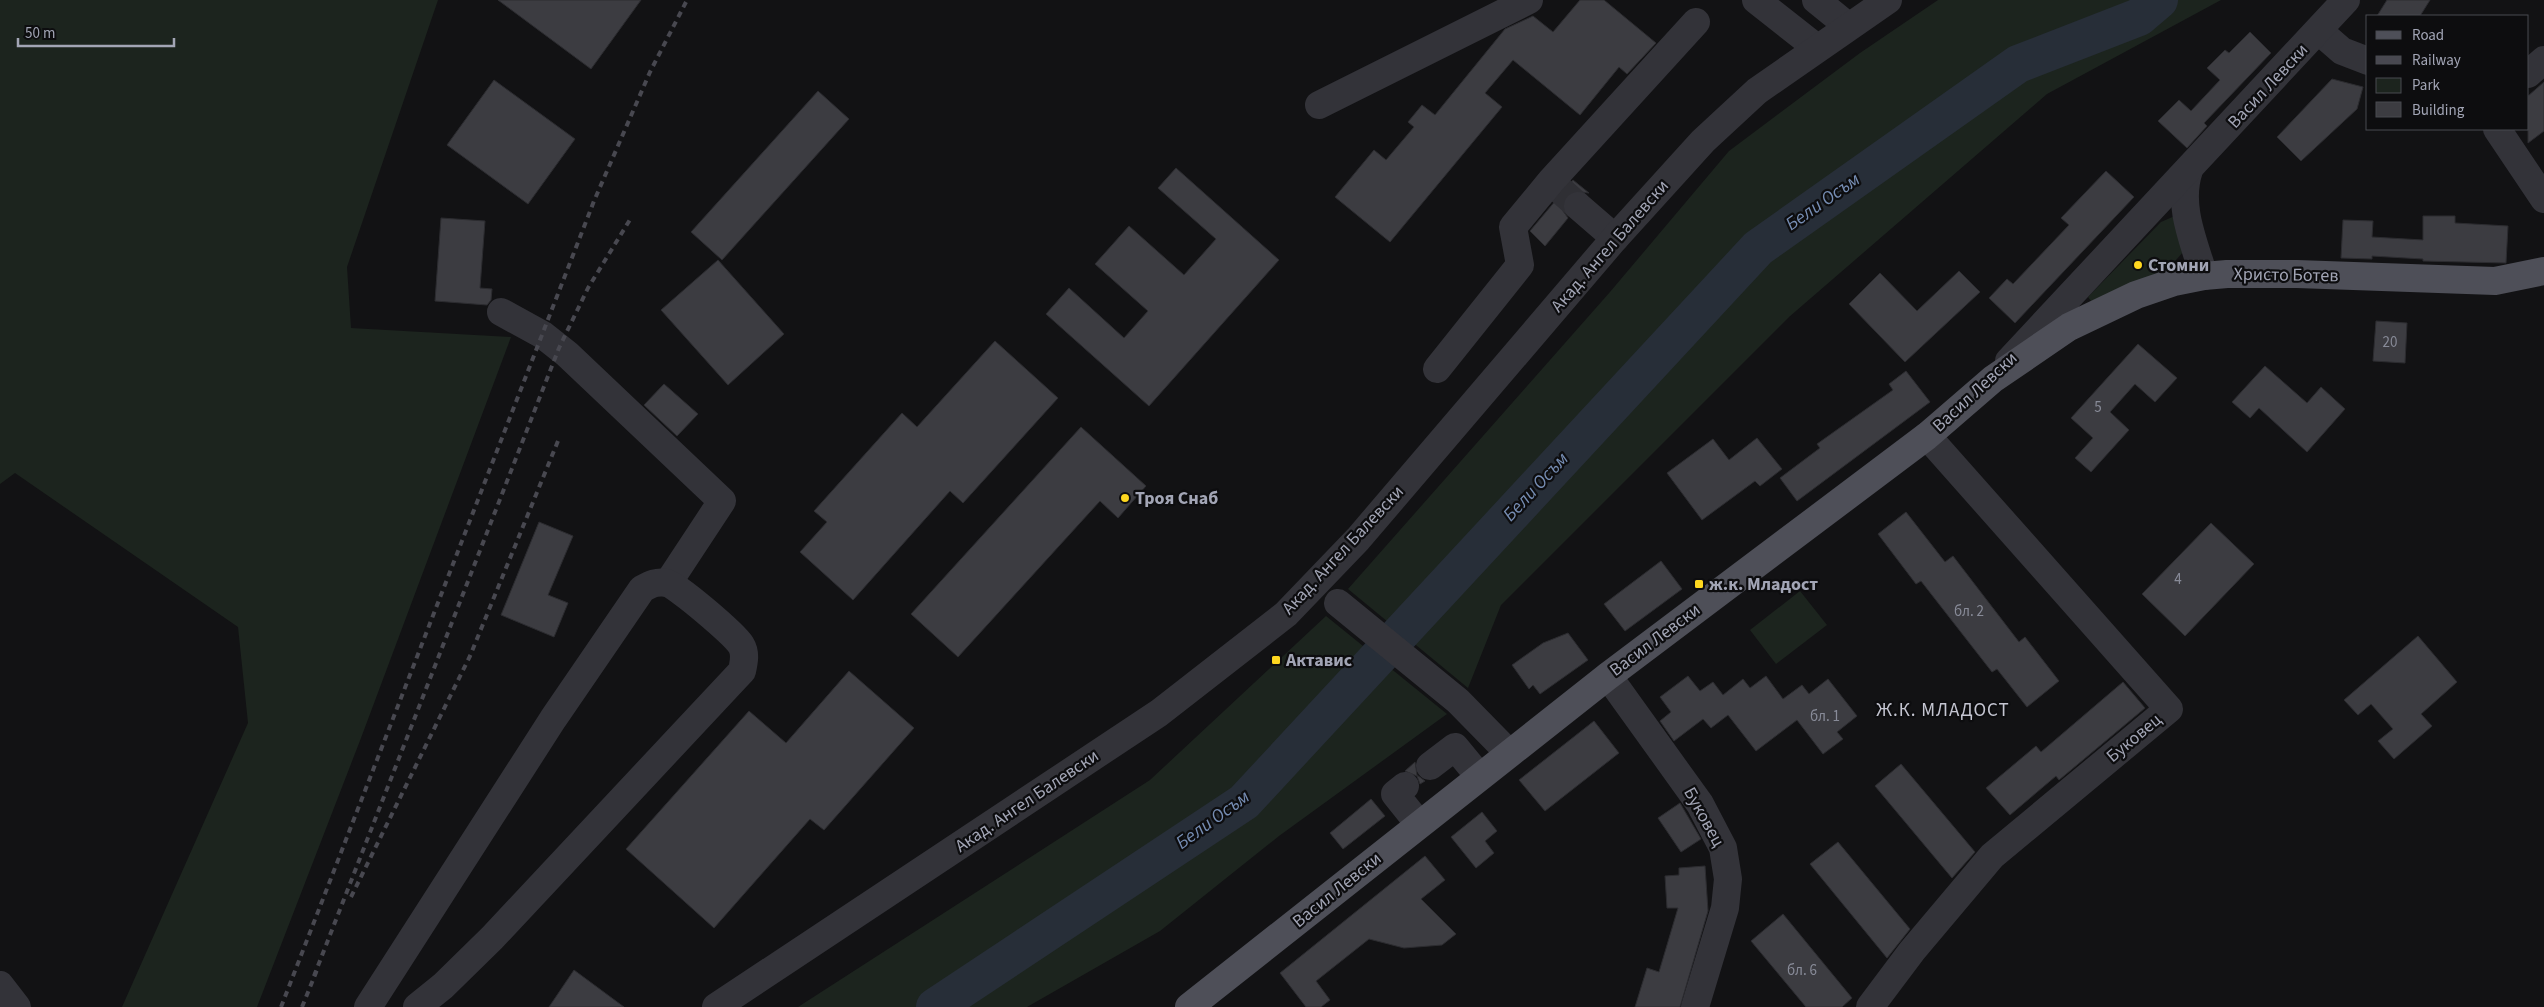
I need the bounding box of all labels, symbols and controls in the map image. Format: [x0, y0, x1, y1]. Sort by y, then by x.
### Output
scale bar [18, 15, 174, 47]
legend [2366, 15, 2529, 130]
text: 50 m [25, 23, 55, 44]
text: Road [2412, 25, 2444, 46]
street label: Васил Левски [2222, 38, 2314, 134]
text: Railway [2412, 50, 2461, 71]
text: Park [2412, 75, 2441, 96]
text: Building [2412, 100, 2465, 121]
water label: Бели Осъм [1780, 166, 1866, 238]
street label: Акад. Ангел Балевски [1545, 174, 1675, 318]
place label: Стомни [2148, 253, 2209, 278]
marker: Стомни [2132, 259, 2144, 271]
street label: Христо Ботев [2233, 262, 2339, 288]
house number: 20 [2383, 332, 2397, 353]
street label: Васил Левски [1927, 346, 2023, 438]
house number: 5 [2094, 397, 2102, 418]
water label: Бели Осъм [1497, 446, 1575, 528]
street label: Акад. Ангел Балевски [1276, 480, 1410, 620]
place label: Троя Снаб [1135, 486, 1218, 511]
marker: Троя Снаб [1119, 492, 1131, 504]
house number: 4 [2174, 569, 2182, 590]
place label: ж.к. Младост [1709, 572, 1818, 597]
marker: ж.к. Младост [1693, 578, 1705, 590]
street label: Васил Левски [1604, 598, 1706, 682]
house number: бл. 2 [1954, 601, 1984, 622]
place label: Актавис [1285, 648, 1353, 673]
marker: Актавис [1270, 654, 1282, 666]
district label: Ж.К. МЛАДОСТ [1876, 697, 2010, 724]
house number: бл. 1 [1810, 706, 1840, 727]
street label: Буковец [2101, 708, 2167, 768]
street label: Акад. Ангел Балевски [950, 743, 1104, 859]
street label: Буковец [1677, 782, 1731, 852]
water label: Бели Осъм [1170, 784, 1256, 856]
street label: Васил Левски [1287, 846, 1387, 934]
house number: бл. 6 [1787, 960, 1817, 981]

